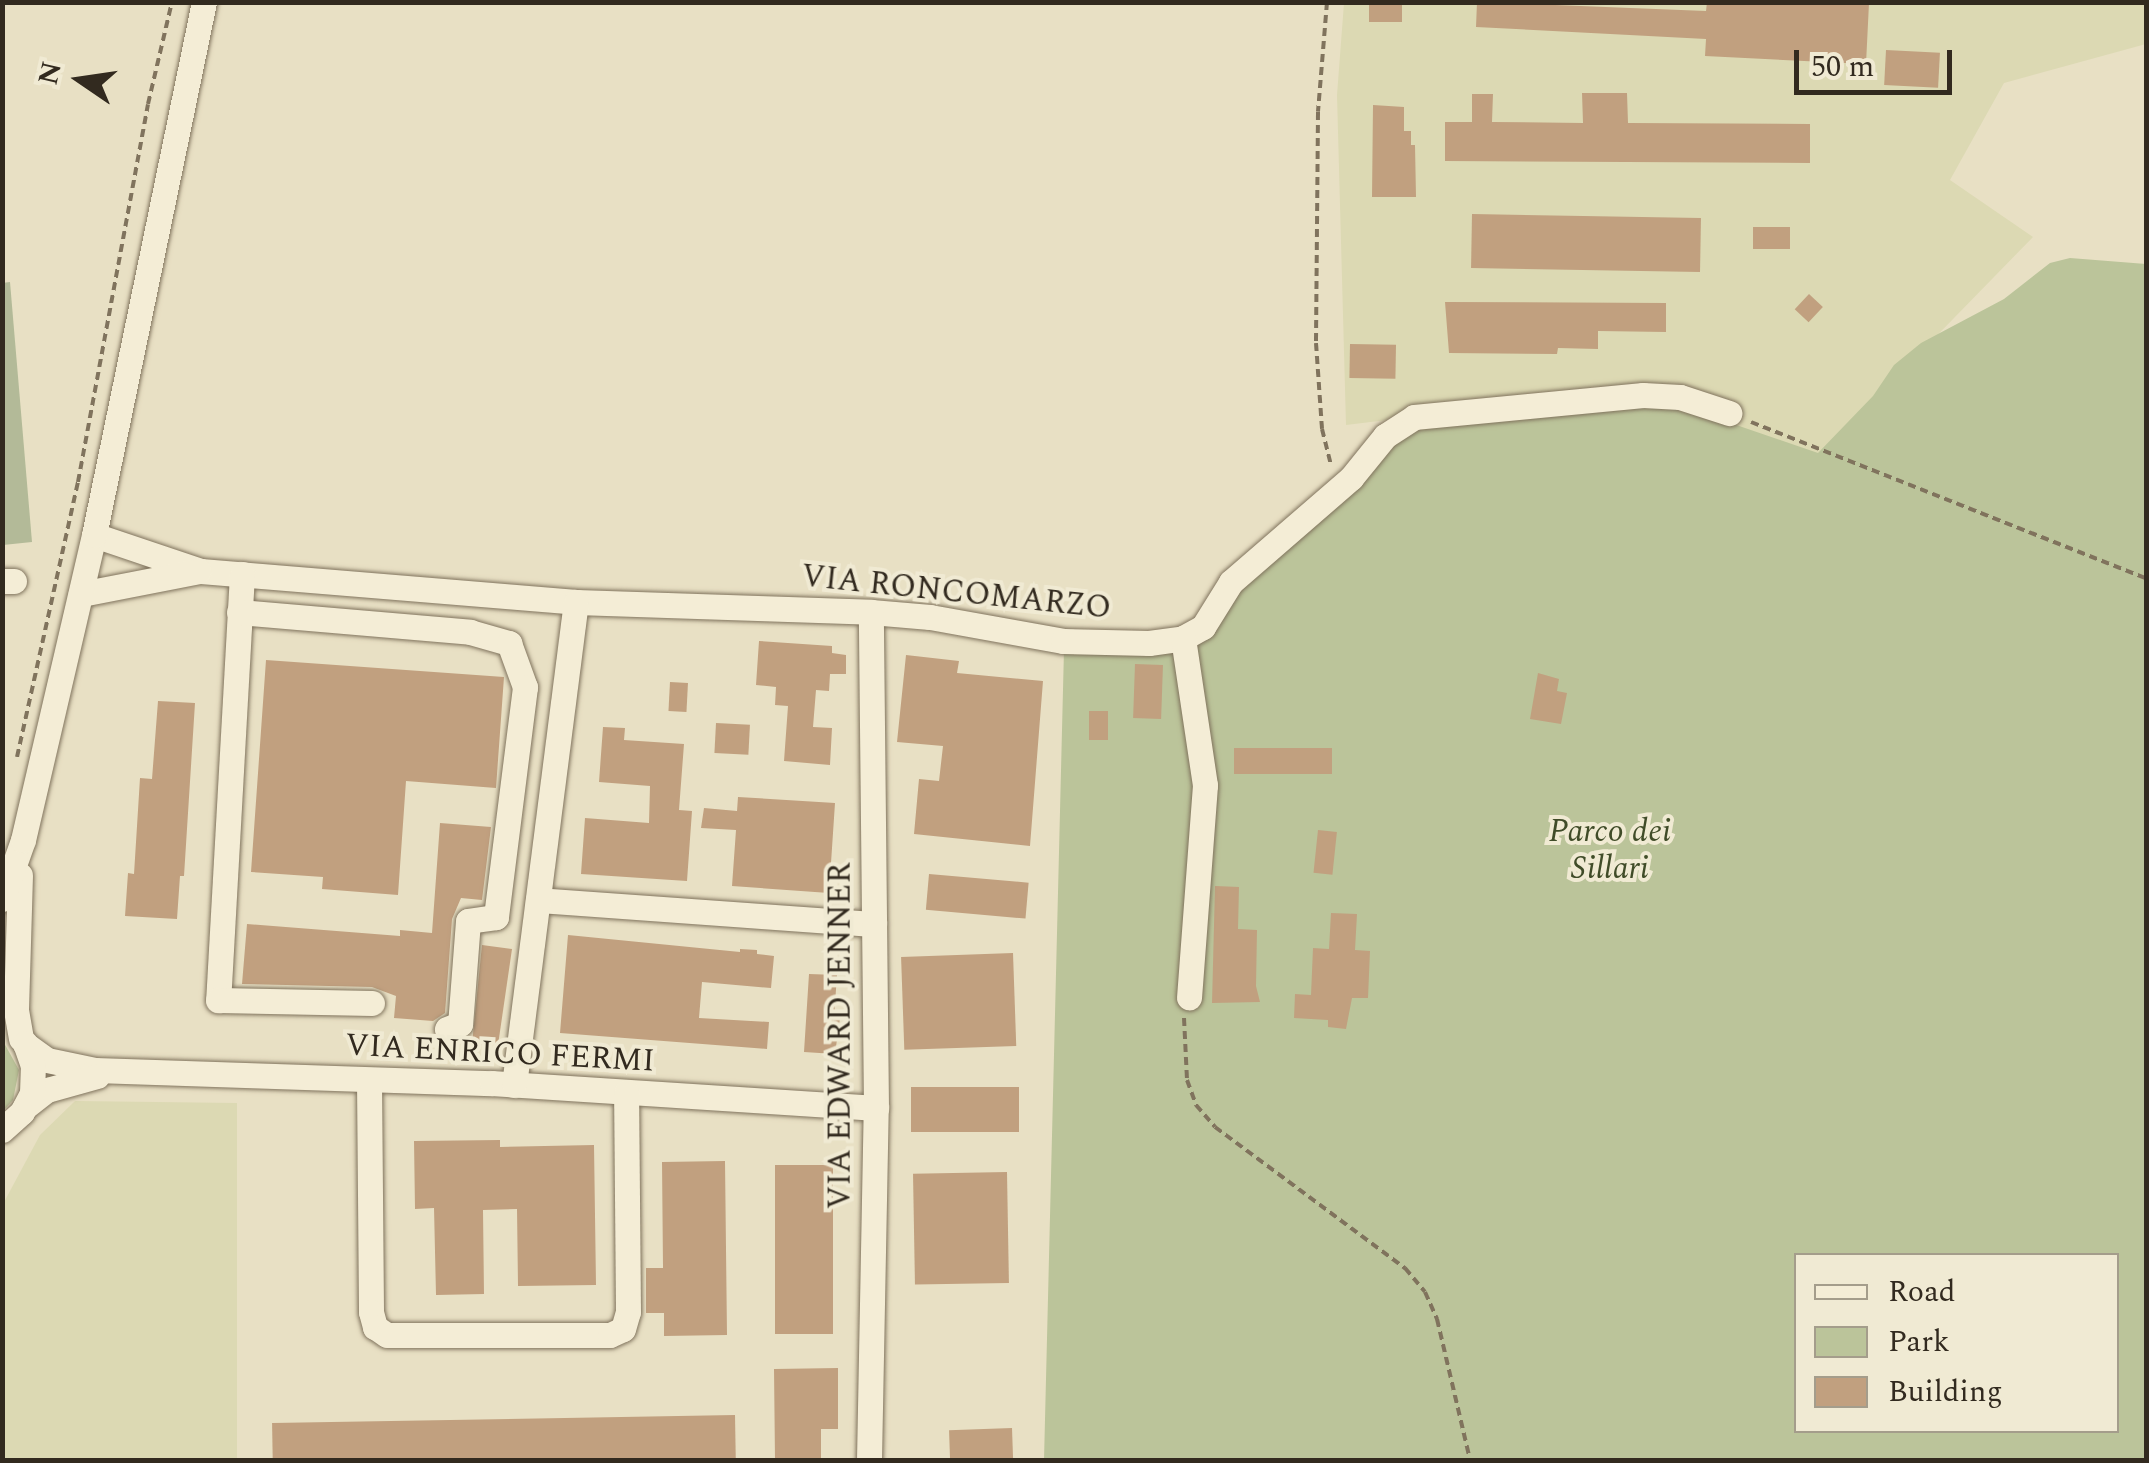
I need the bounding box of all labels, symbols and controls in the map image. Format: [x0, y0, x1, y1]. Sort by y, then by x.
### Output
north arrow [30, 30, 130, 130]
scale bar [1799, 30, 1956, 92]
text: 50 m [1811, 44, 1874, 90]
text: N [27, 57, 74, 89]
street label: VIA RONCOMARZO [799, 558, 1113, 628]
park label: Parco dei Sillari [1549, 814, 1671, 889]
street label: VIA EDWARD JENNER [822, 863, 860, 1209]
street label: VIA ENRICO FERMI [344, 1027, 656, 1081]
legend [1794, 1253, 2119, 1433]
text: Road [1888, 1269, 1956, 1315]
text: Park [1888, 1319, 1950, 1365]
text: Building [1888, 1369, 2003, 1415]

